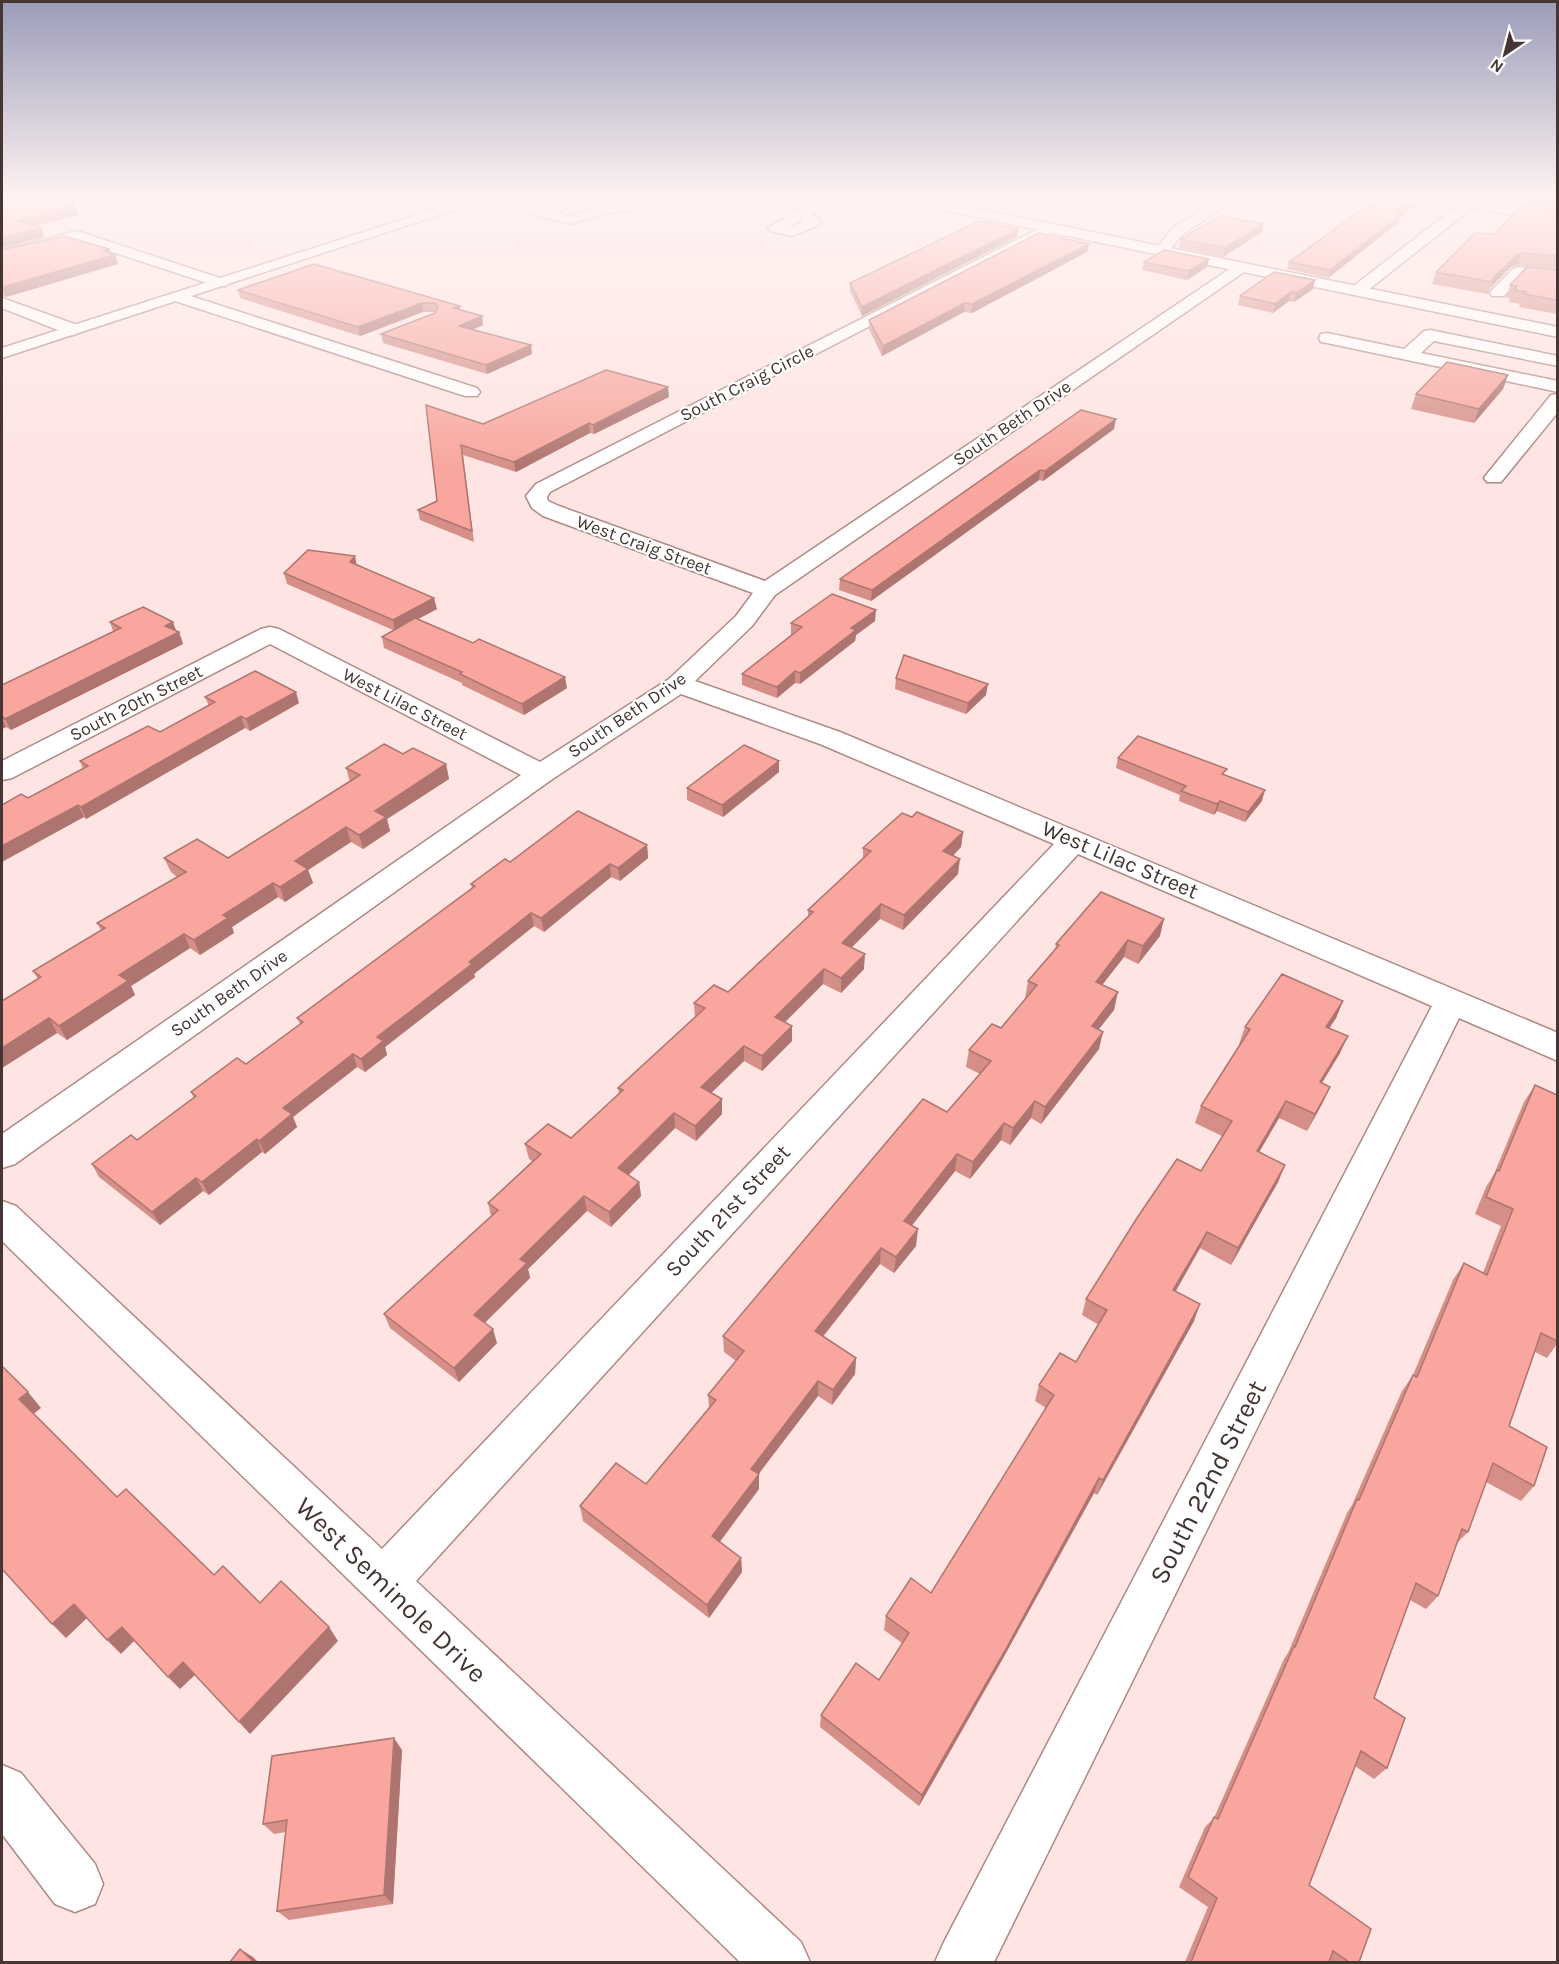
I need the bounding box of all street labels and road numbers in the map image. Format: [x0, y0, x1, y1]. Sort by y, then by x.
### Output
street label: South Craig Circle [676, 340, 818, 426]
street label: South Beth Drive [949, 375, 1075, 471]
street label: West Craig Street [574, 510, 715, 580]
street label: South 20th Street [66, 660, 206, 746]
street label: West Lilac Street [339, 663, 471, 745]
street label: South Beth Drive [564, 667, 690, 763]
street label: West Lilac Street [1038, 815, 1202, 905]
street label: South Beth Drive [166, 944, 292, 1042]
street label: South 21st Street [660, 1140, 796, 1282]
street label: South 22nd Street [1143, 1375, 1273, 1589]
street label: West Seminole Drive [289, 1491, 493, 1689]

